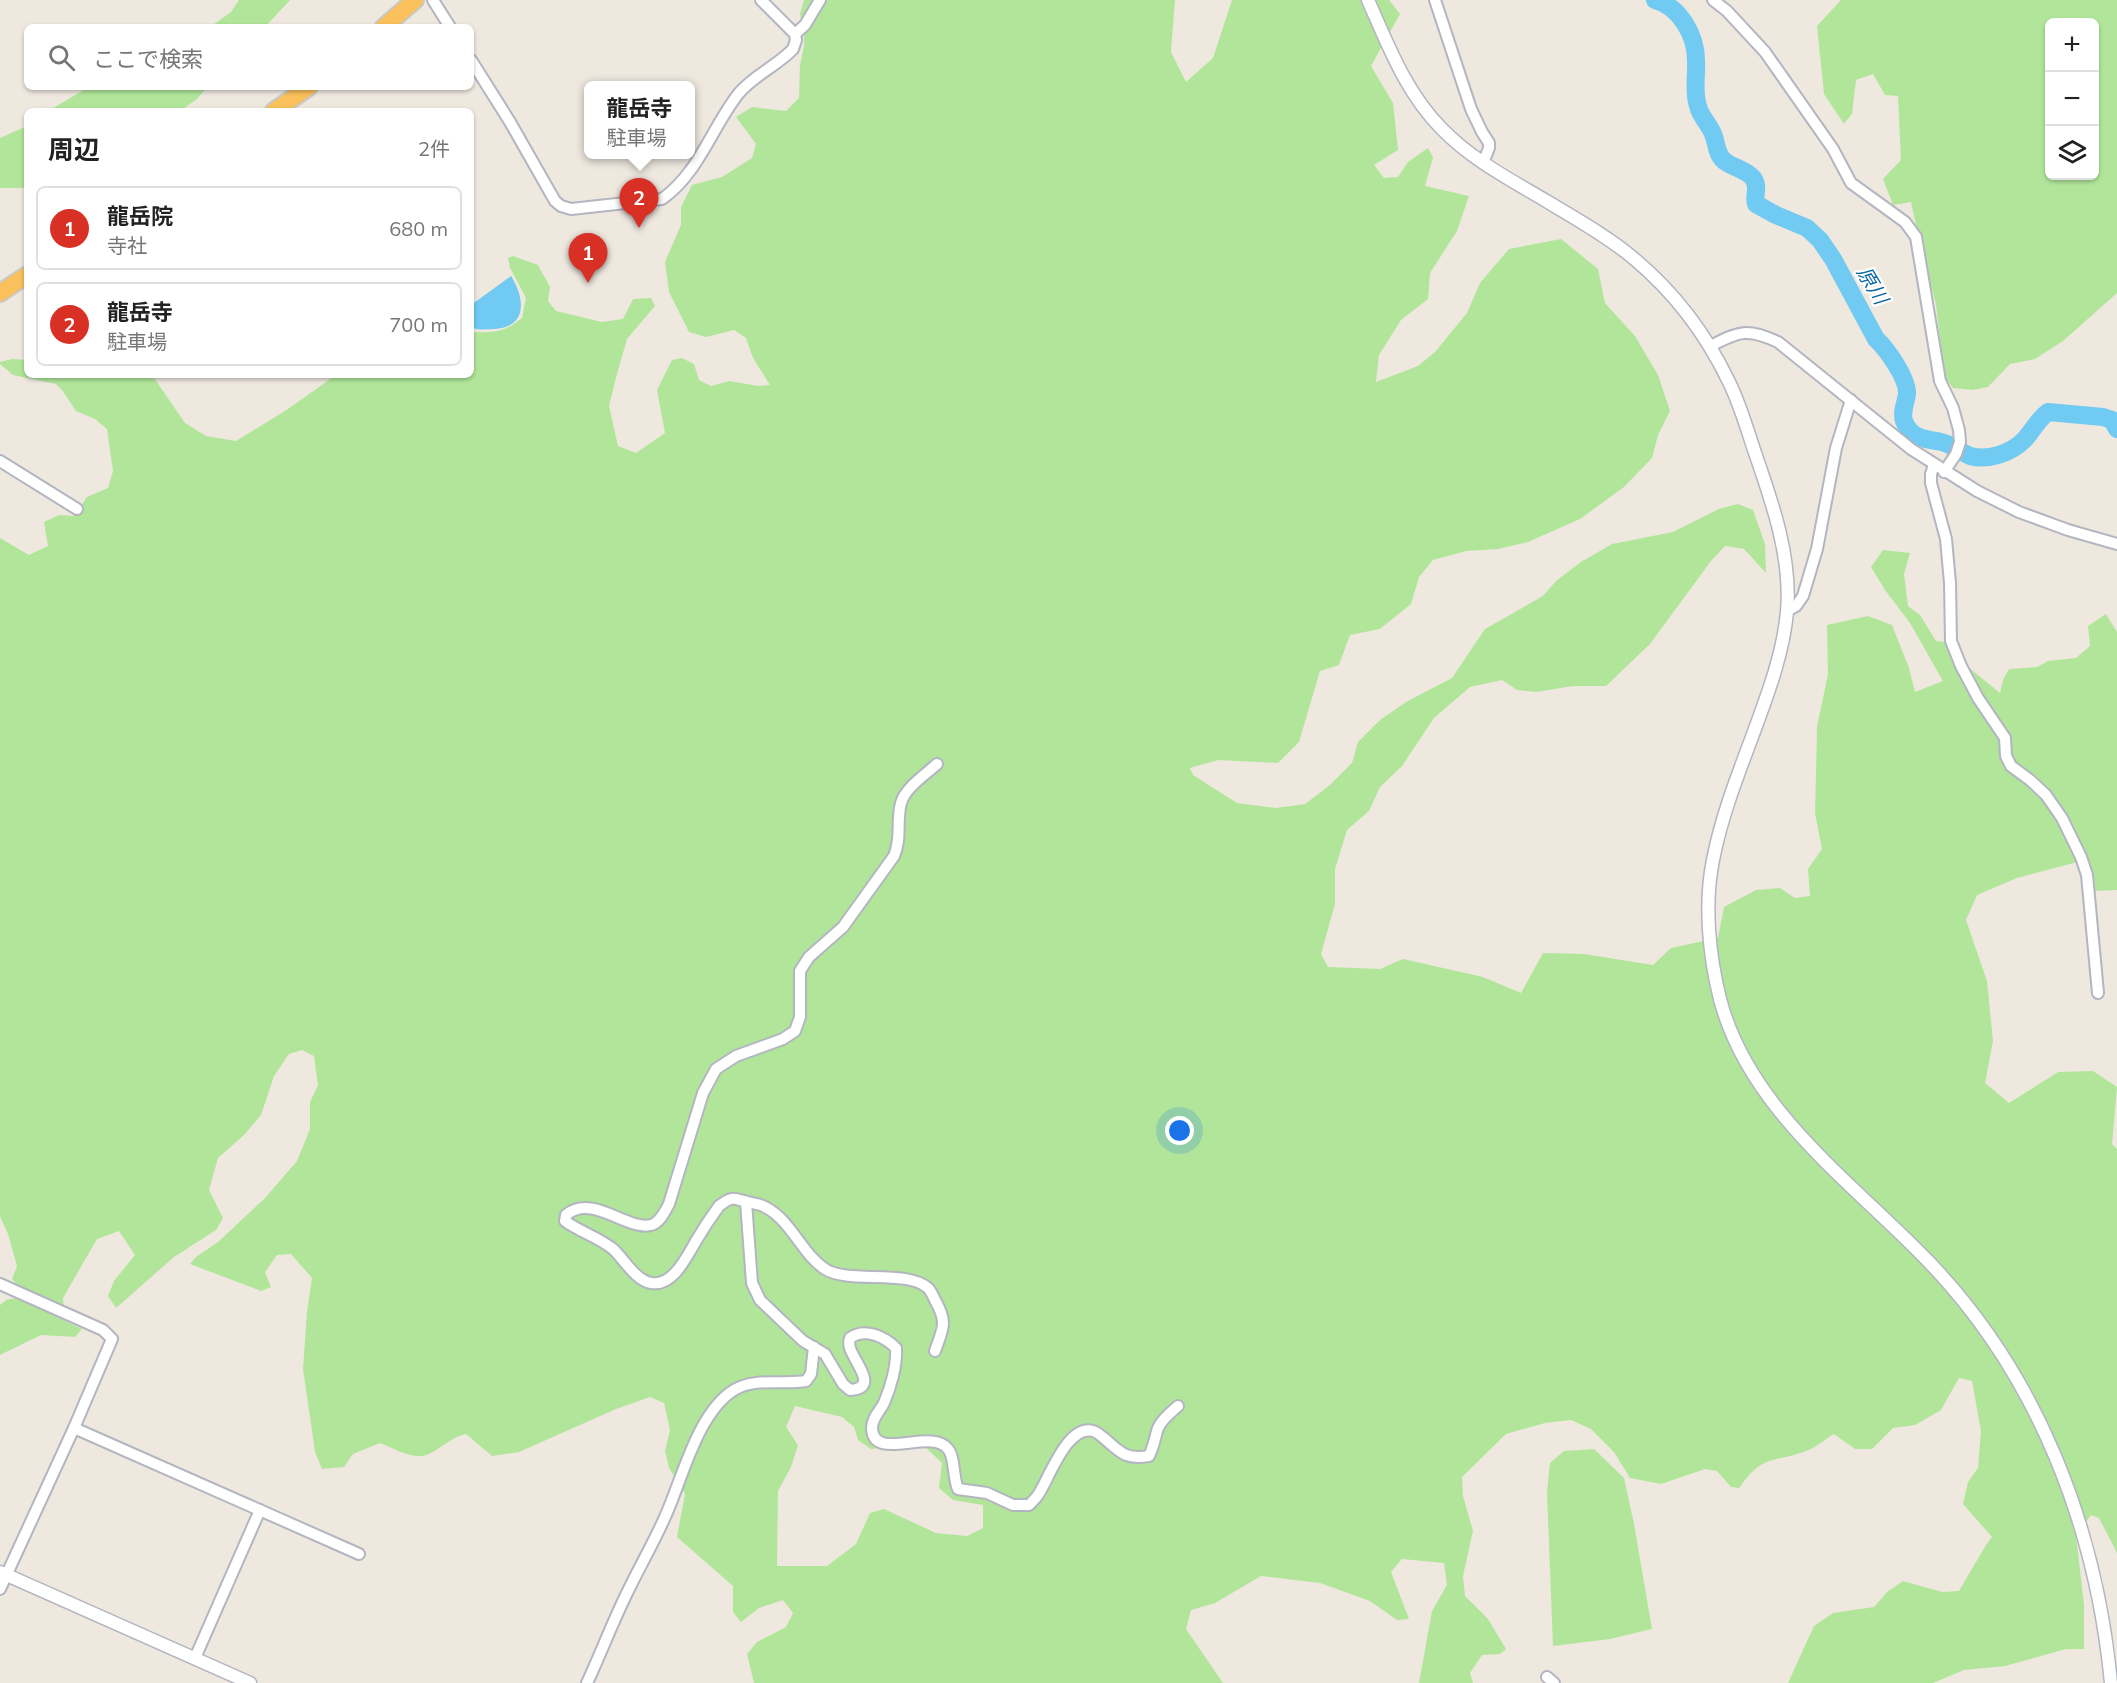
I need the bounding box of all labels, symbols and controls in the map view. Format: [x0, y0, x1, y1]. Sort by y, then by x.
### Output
map controls [2045, 18, 2099, 180]
button: + [2045, 18, 2099, 72]
search box [24, 24, 474, 90]
icon: search [45, 41, 78, 74]
text: ここで検索 [93, 45, 203, 73]
button: − [2045, 72, 2099, 126]
popup [584, 81, 695, 159]
text: 龍岳寺 [606, 94, 673, 122]
text: 駐車場 [606, 125, 666, 150]
button: layers [2045, 126, 2099, 180]
text: 周辺 [48, 133, 100, 166]
text: 2件 [418, 136, 450, 161]
pin: 2 [620, 178, 658, 228]
text: 龍岳院 [107, 202, 173, 230]
text: 1 [64, 216, 76, 241]
text: 680 m [389, 216, 448, 241]
text: 寺社 [107, 233, 147, 258]
pin: 1 [568, 234, 608, 283]
water label: 原川 [1852, 261, 1895, 310]
text: 龍岳寺 [107, 298, 173, 326]
text: 2 [64, 312, 76, 337]
text: 700 m [389, 312, 448, 337]
text: 駐車場 [107, 329, 167, 354]
your location [1165, 1116, 1194, 1145]

